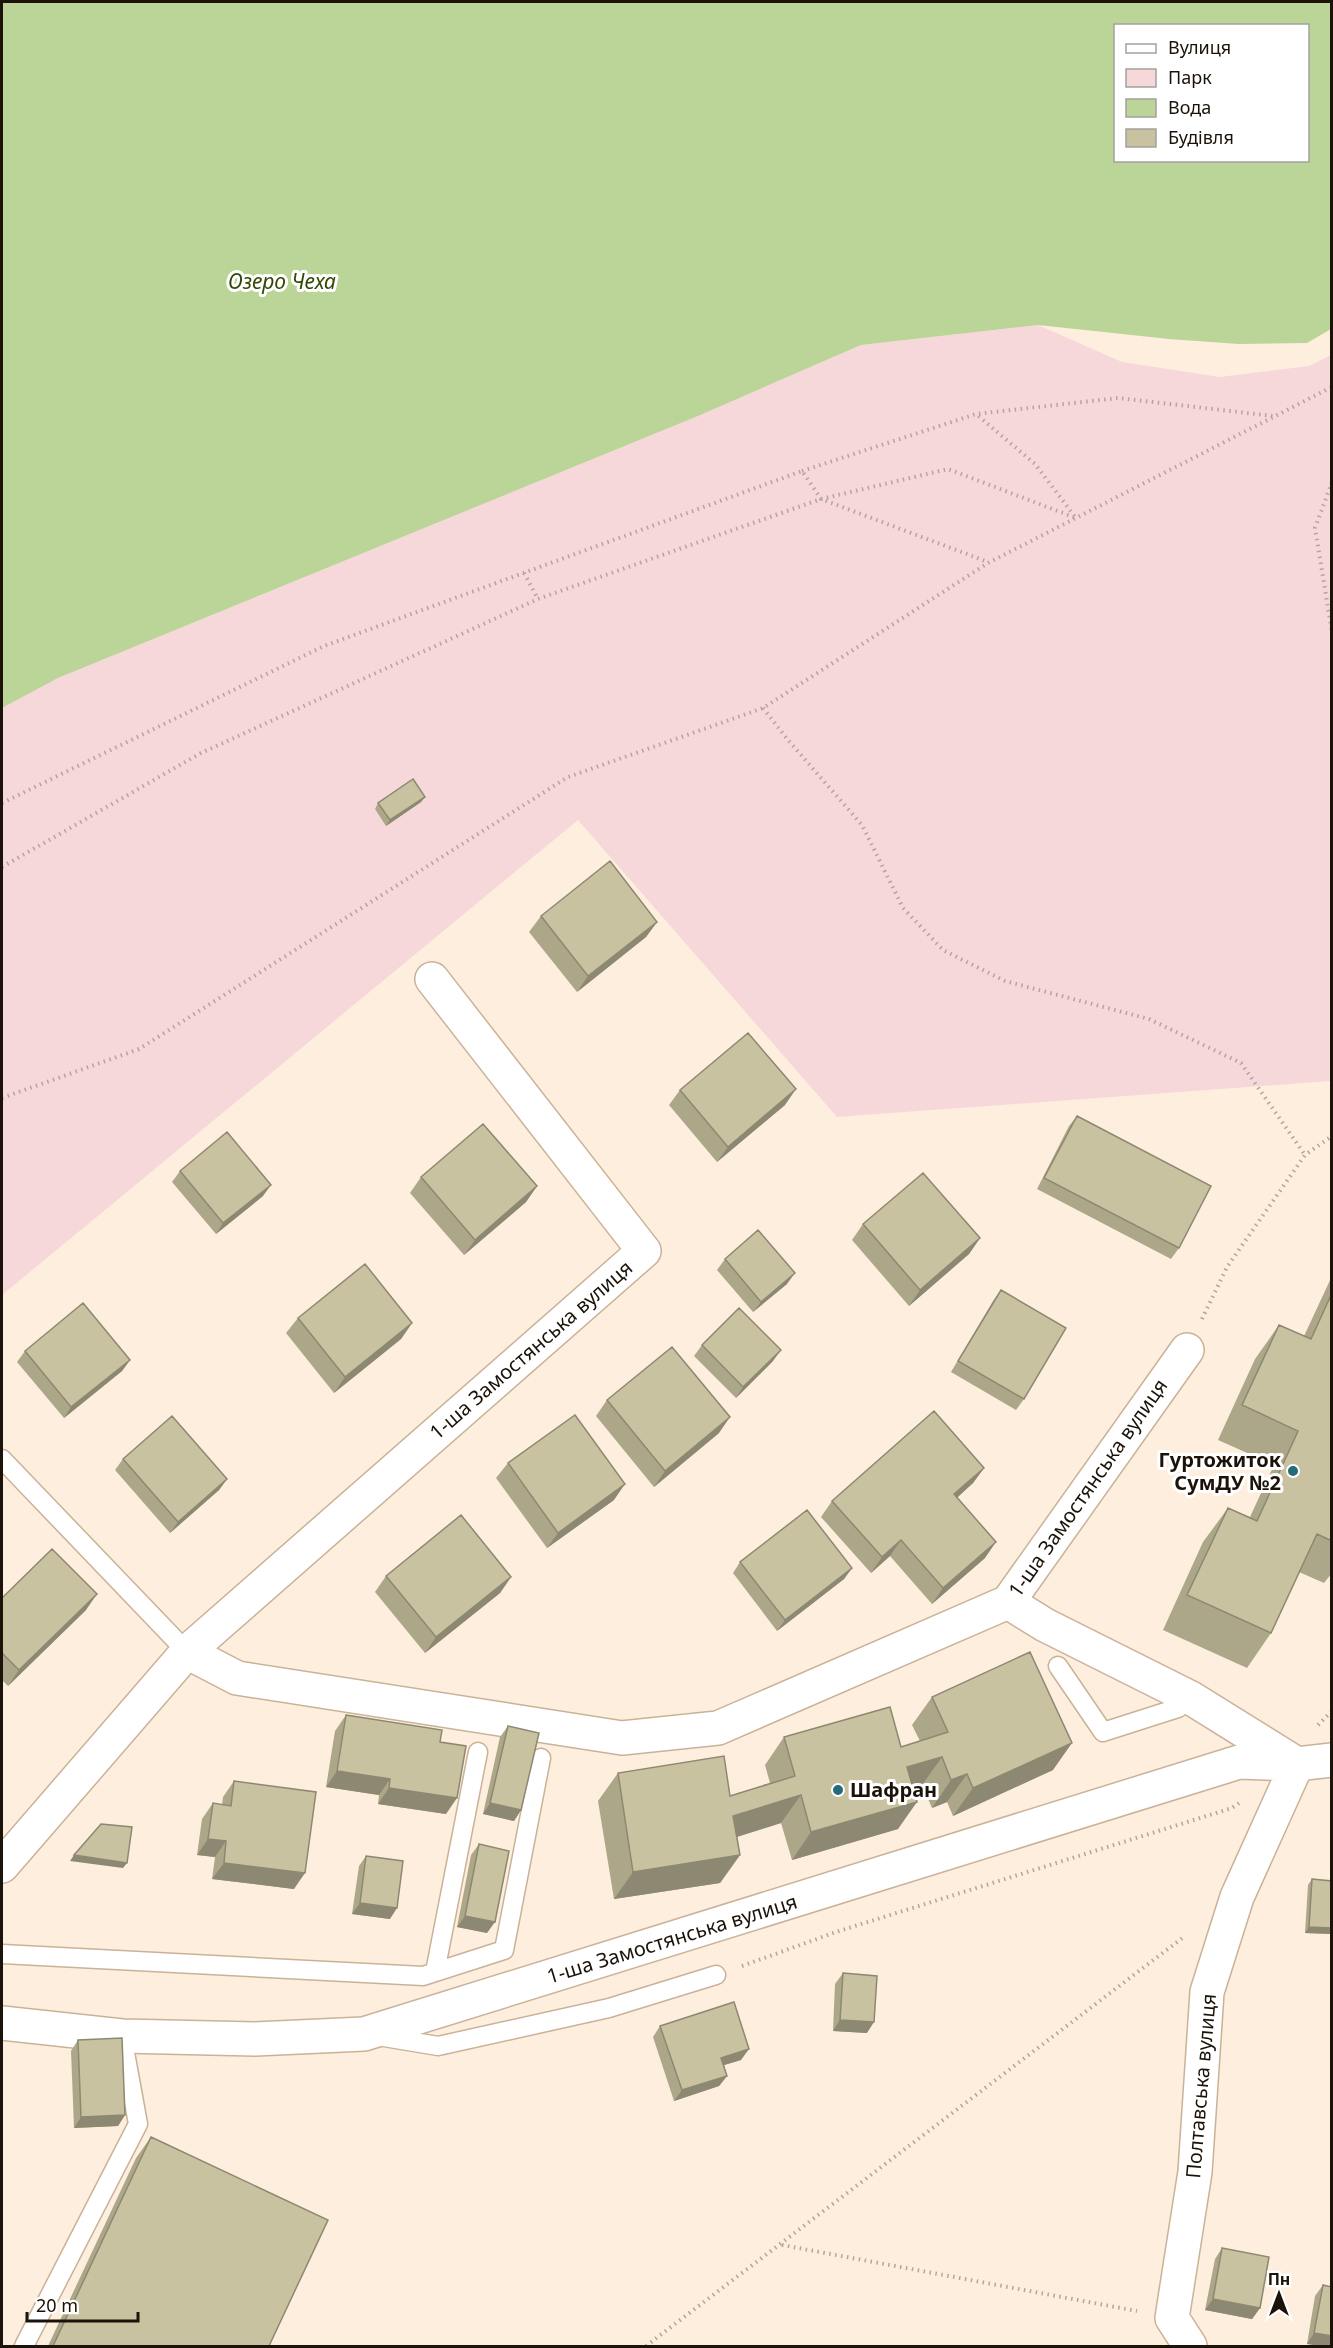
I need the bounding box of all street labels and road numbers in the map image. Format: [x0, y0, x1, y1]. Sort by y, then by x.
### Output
street label: 1-ша Замостянська вулиця [424, 1254, 638, 1445]
street label: 1-ша Замостянська вулиця [1002, 1373, 1173, 1602]
street label: 1-ша Замостянська вулиця [543, 1888, 800, 1990]
street label: Полтавська вулиця [1179, 1992, 1222, 2180]

